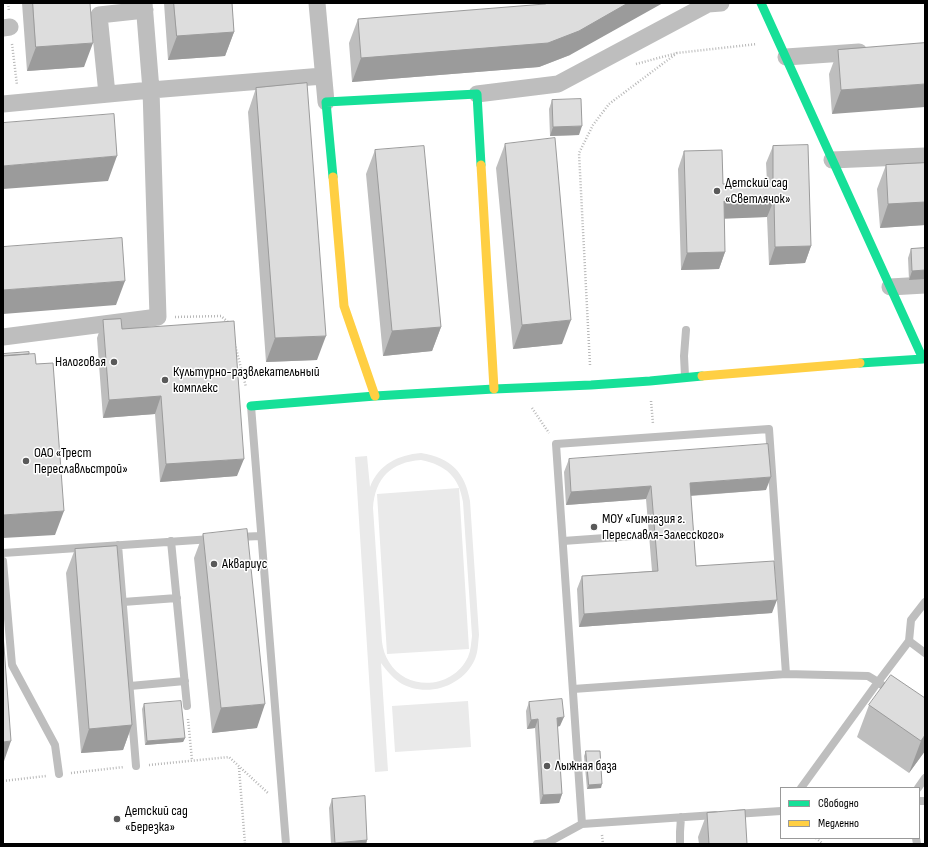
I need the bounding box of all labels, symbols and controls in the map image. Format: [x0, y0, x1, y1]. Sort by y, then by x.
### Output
place label: Детский сад «Светлячок» [725, 175, 790, 208]
marker: Детский сад «Светлячок» [712, 186, 722, 196]
place label: Налоговая [55, 354, 106, 370]
marker: Налоговая [109, 357, 119, 367]
place label: Культурно-развлекательный комплекс [173, 364, 319, 396]
marker: Культурно-развлекательный комплекс [160, 375, 170, 385]
place label: ОАО «Трест Переславльстрой» [34, 445, 128, 478]
marker: ОАО «Трест Переславльстрой» [21, 456, 31, 466]
place label: МОУ «Гимназия г. Переславля-Залесского» [602, 511, 724, 544]
marker: МОУ «Гимназия г. Переславля-Залесского» [589, 522, 599, 532]
place label: Аквариус [222, 556, 267, 572]
marker: Аквариус [209, 559, 219, 569]
place label: Лыжная база [555, 758, 617, 774]
marker: Лыжная база [542, 761, 552, 771]
legend [780, 787, 920, 839]
text: Свободно [818, 796, 859, 811]
place label: Детский сад «Березка» [125, 803, 188, 836]
marker: Детский сад «Березка» [112, 814, 122, 824]
text: Медленно [818, 816, 859, 831]

